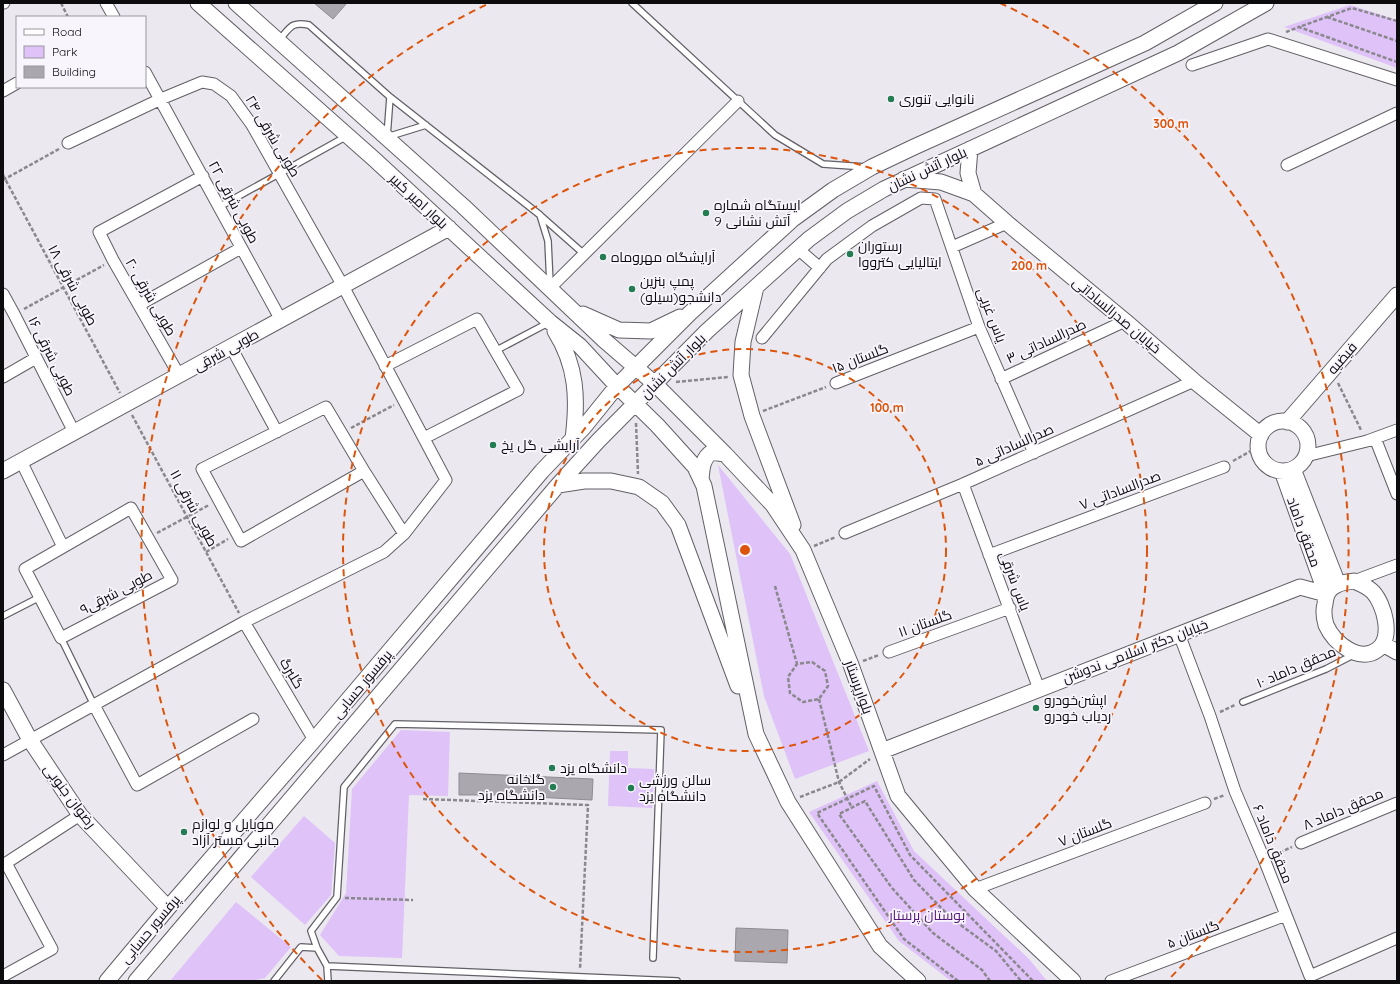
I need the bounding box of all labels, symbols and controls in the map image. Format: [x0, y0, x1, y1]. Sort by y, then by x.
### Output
legend [16, 16, 146, 88]
text: Road [52, 24, 82, 39]
text: Park [52, 44, 77, 59]
text: Building [52, 64, 96, 79]
place label: نانوایی تنوری [899, 90, 975, 108]
street label: طوبی شرقی ۲۴ [241, 92, 305, 180]
marker: نانوایی تنوری [886, 94, 896, 104]
text: 300 m [1153, 116, 1189, 131]
street label: بلوار آتش نشان [884, 143, 970, 195]
street label: طوبی شرقی ۲۲ [205, 158, 263, 246]
street label: بلوار امیر کبیر [385, 169, 452, 233]
place label: ایستگاه شماره 9 آتش نشانی [714, 196, 801, 230]
marker: ایستگاه شماره 9 آتش نشانی [701, 208, 711, 218]
place label: رستوران ایتالیایی کترووا [858, 237, 942, 271]
street label: طوبی شرقی ۱۸ [44, 242, 102, 328]
place label: آرایشگاه مهروماه [611, 248, 716, 266]
marker: رستوران ایتالیایی کترووا [845, 249, 855, 259]
marker: آرایشگاه مهروماه [598, 252, 608, 262]
street label: طوبی شرقی ۲۰ [122, 255, 180, 339]
text: 200 m [1011, 258, 1047, 273]
place label: پمپ بنزین دانشجو(سیلو) [640, 272, 721, 306]
street label: خیابان صدرالساداتی [1069, 273, 1165, 357]
marker: پمپ بنزین دانشجو(سیلو) [627, 284, 637, 294]
street label: یاس غربی [973, 285, 1011, 345]
street label: طوبی شرقی ۱۶ [24, 313, 80, 399]
street label: صدرالساداتی ۳ [1003, 315, 1089, 367]
street label: طوبی شرقی [190, 325, 262, 375]
street label: بلوار آتش نشان [636, 329, 710, 403]
street label: فیضیه [1323, 338, 1361, 378]
street label: گلستان ۱۵ [829, 339, 891, 377]
text: 100 m [870, 400, 904, 415]
street label: صدرالساداتی ۵ [972, 420, 1056, 470]
place label: آرایشی گل یخ [501, 436, 580, 454]
marker: آرایشی گل یخ [488, 440, 498, 450]
street label: طوبی شرقی ۱۱ [166, 466, 222, 550]
street label: صدرالساداتی ۷ [1077, 466, 1163, 514]
street label: محقق داماد [1283, 495, 1325, 569]
centre of rings [738, 543, 752, 557]
street label: یاس شرقی [995, 549, 1035, 614]
street label: طوبی شرقی۹ [77, 565, 155, 619]
street label: گلستان ۱۱ [896, 605, 954, 641]
street label: خيابان دکتر اسلامی ندوشن [1060, 615, 1210, 687]
street label: محقق داماد ۱۰ [1253, 642, 1339, 692]
street label: پرفسور حسابی [328, 646, 397, 723]
street label: گلبرگ [276, 654, 308, 692]
street label: بلوارپرستار [840, 657, 877, 717]
place label: اپشن‌خودرو ردیاب خودرو [1044, 691, 1111, 725]
marker: اپشن‌خودرو ردیاب خودرو [1031, 703, 1041, 713]
place label: دانشگاه یزد [560, 759, 627, 777]
street label: رضوان جنوبی [40, 760, 100, 832]
marker: دانشگاه یزد [547, 763, 557, 773]
place label: گلخانه دانشگاه یزد [478, 770, 545, 804]
place label: سالن ورزشی دانشگاه یزد [639, 771, 711, 805]
marker: گلخانه دانشگاه یزد [548, 782, 558, 792]
marker: سالن ورزشی دانشگاه یزد [626, 783, 636, 793]
street label: محقق داماد ۸ [1300, 784, 1386, 834]
street label: محقق داماد ۶ [1249, 802, 1297, 886]
street label: گلستان ۷ [1056, 814, 1114, 850]
place label: موبایل و لوازم جانبی مستر آزاد [192, 815, 279, 849]
marker: موبایل و لوازم جانبی مستر آزاد [179, 827, 189, 837]
street label: پرفسور حسابی [116, 891, 185, 968]
park label: بوستان پرستار [888, 906, 965, 925]
street label: گلستان ۵ [1164, 916, 1222, 952]

